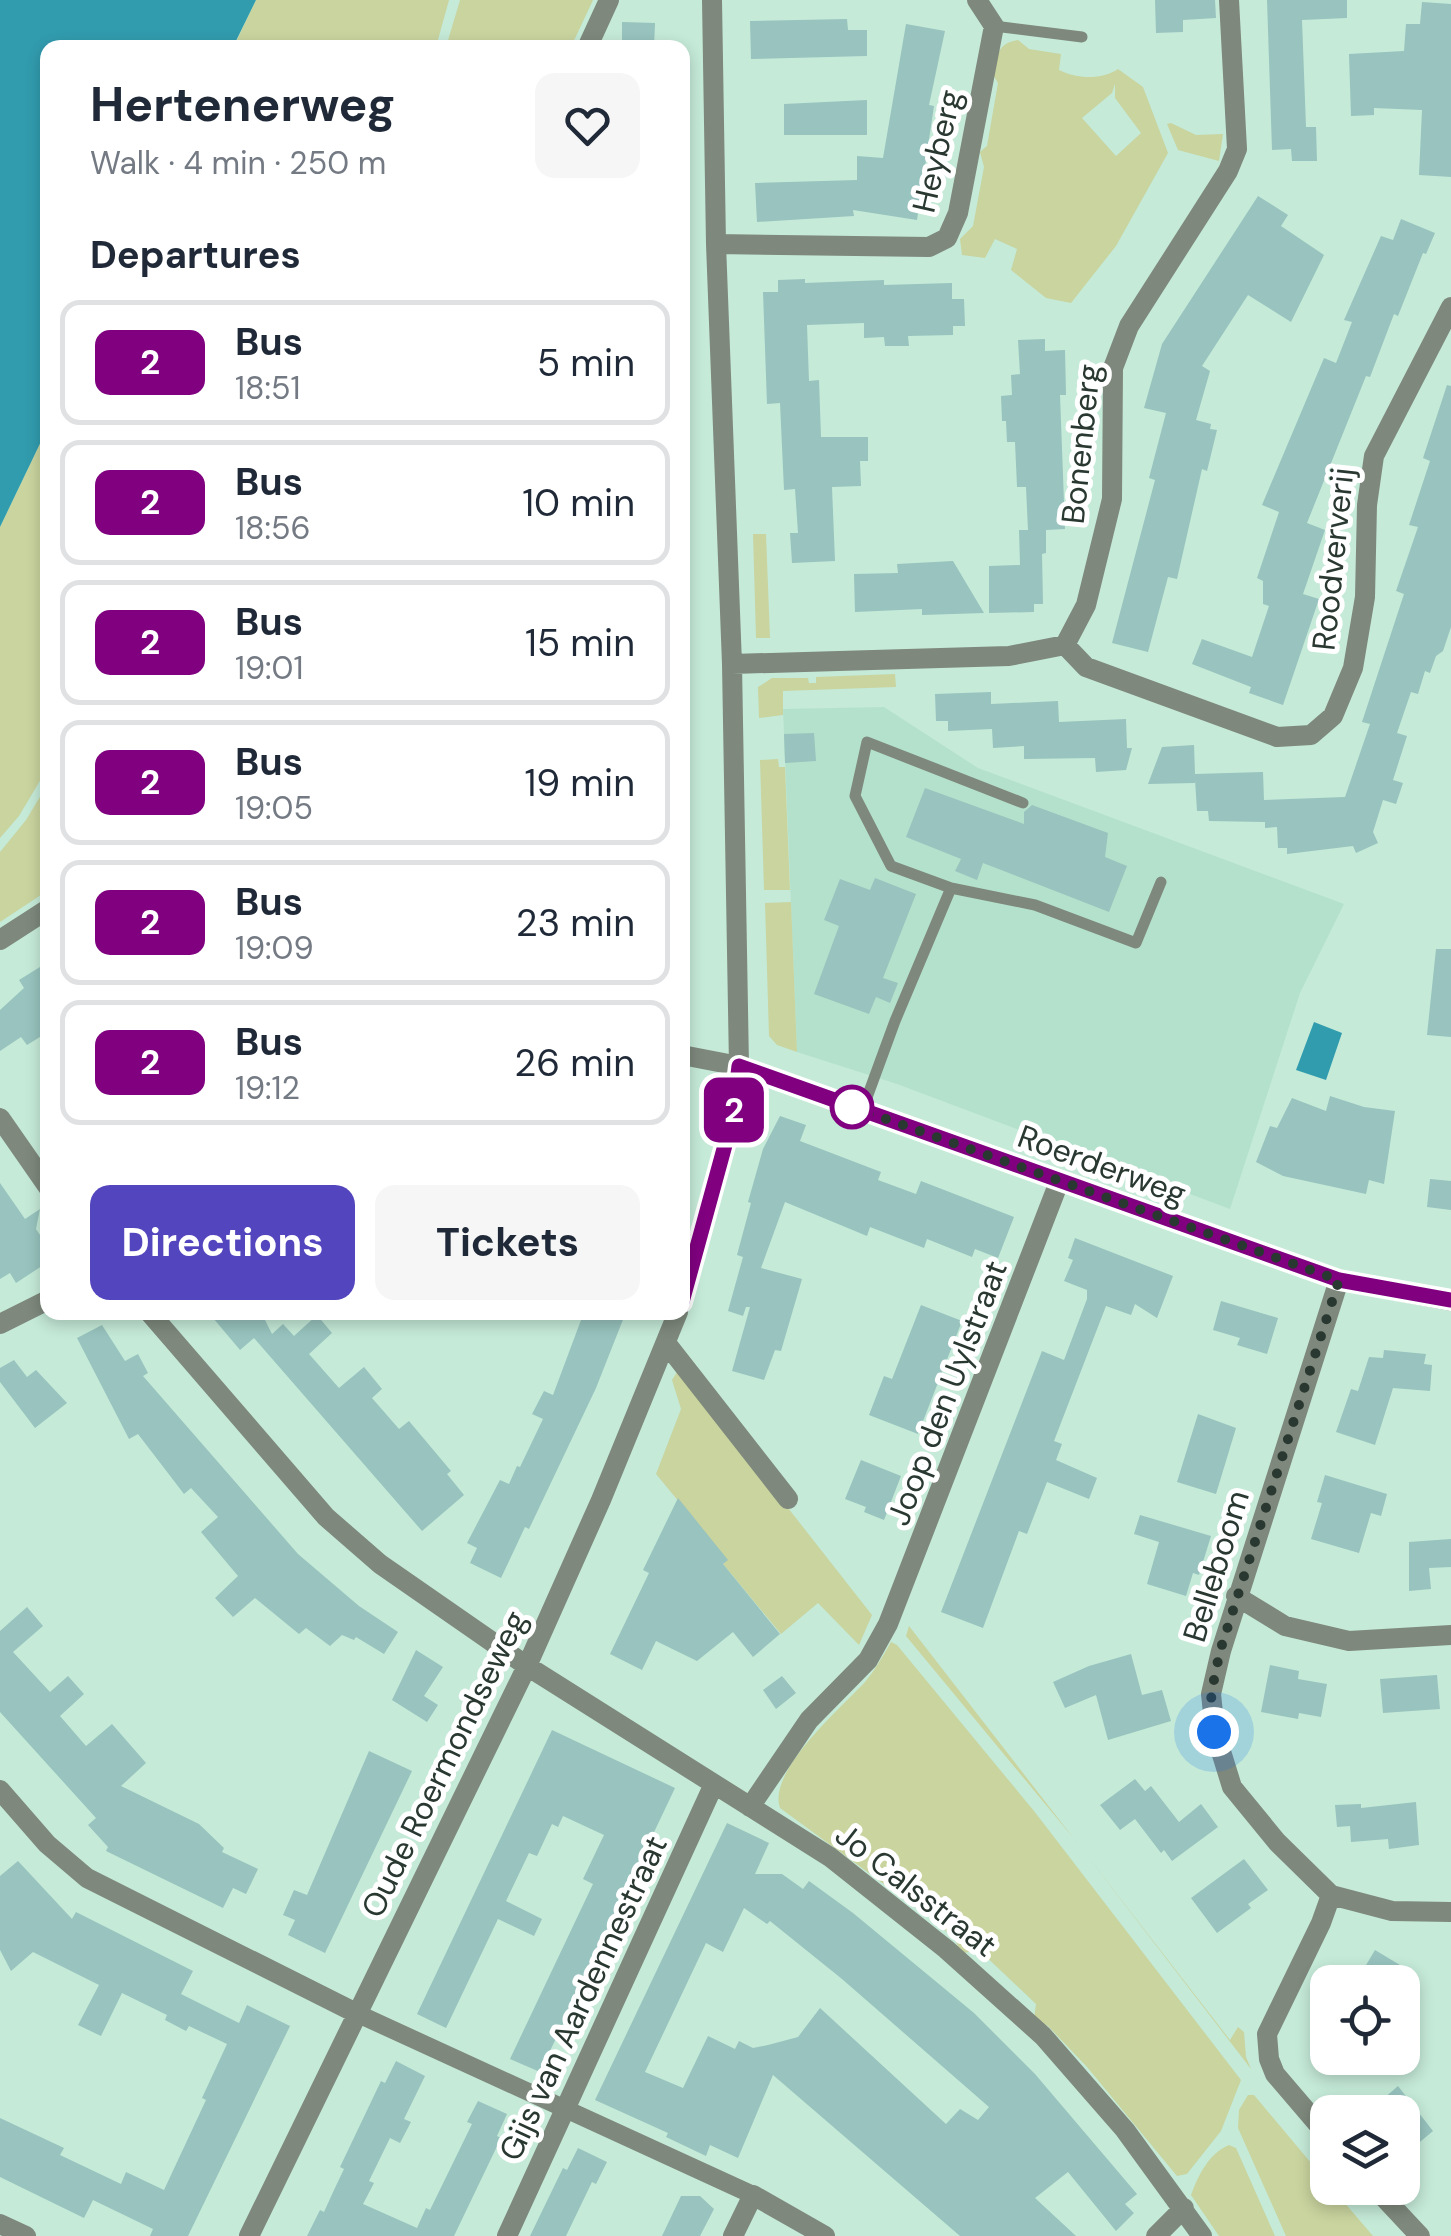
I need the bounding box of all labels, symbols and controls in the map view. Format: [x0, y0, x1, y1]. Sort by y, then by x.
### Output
text: Hertenerweg [90, 73, 395, 136]
button: heart [535, 73, 640, 178]
street label: Heyberg [903, 86, 971, 216]
text: Walk · 4 min · 250 m [90, 142, 386, 184]
text: Departures [90, 230, 301, 280]
text: Bus [235, 317, 303, 367]
text: 5 min [537, 338, 635, 388]
text: 2 [140, 339, 160, 385]
street label: Bonenberg [1052, 362, 1110, 526]
text: 18:51 [235, 367, 300, 409]
text: Bus [235, 457, 303, 507]
street label: Roodververij [1303, 465, 1363, 653]
text: 10 min [522, 478, 635, 528]
text: 2 [140, 479, 160, 525]
text: 18:56 [235, 507, 311, 549]
text: Bus [235, 597, 303, 647]
text: 15 min [525, 618, 635, 668]
text: 2 [140, 619, 160, 665]
text: 19:01 [235, 647, 303, 689]
text: Bus [235, 737, 303, 787]
text: 19 min [524, 758, 635, 808]
text: 2 [140, 759, 160, 805]
text: 19:05 [235, 787, 313, 829]
text: Bus [235, 877, 303, 927]
text: 23 min [516, 898, 635, 948]
text: 2 [140, 899, 160, 945]
text: 19:09 [235, 927, 314, 969]
text: Bus [235, 1017, 303, 1067]
text: 26 min [514, 1038, 635, 1088]
text: 2 [140, 1039, 160, 1085]
text: 19:12 [235, 1067, 300, 1109]
line badge: 2 [702, 1078, 766, 1142]
unlabelled marker [831, 1086, 873, 1128]
text: 2 [724, 1087, 744, 1133]
street label: Roerderweg [1012, 1115, 1192, 1215]
button: Directions [90, 1185, 355, 1300]
button: Tickets [375, 1185, 640, 1300]
street label: Joop den Uylstraat [877, 1255, 1017, 1531]
street label: Belleboom [1173, 1485, 1259, 1647]
street label: Oude Roermondseweg [351, 1604, 537, 1924]
your location [1189, 1707, 1239, 1757]
street label: Jo Calsstraat [827, 1814, 1005, 1966]
street label: Gijs van Aardennestraat [489, 1829, 677, 2167]
map controls [1310, 1965, 1420, 2205]
button: locate [1310, 1965, 1420, 2075]
button: layers [1310, 2095, 1420, 2205]

